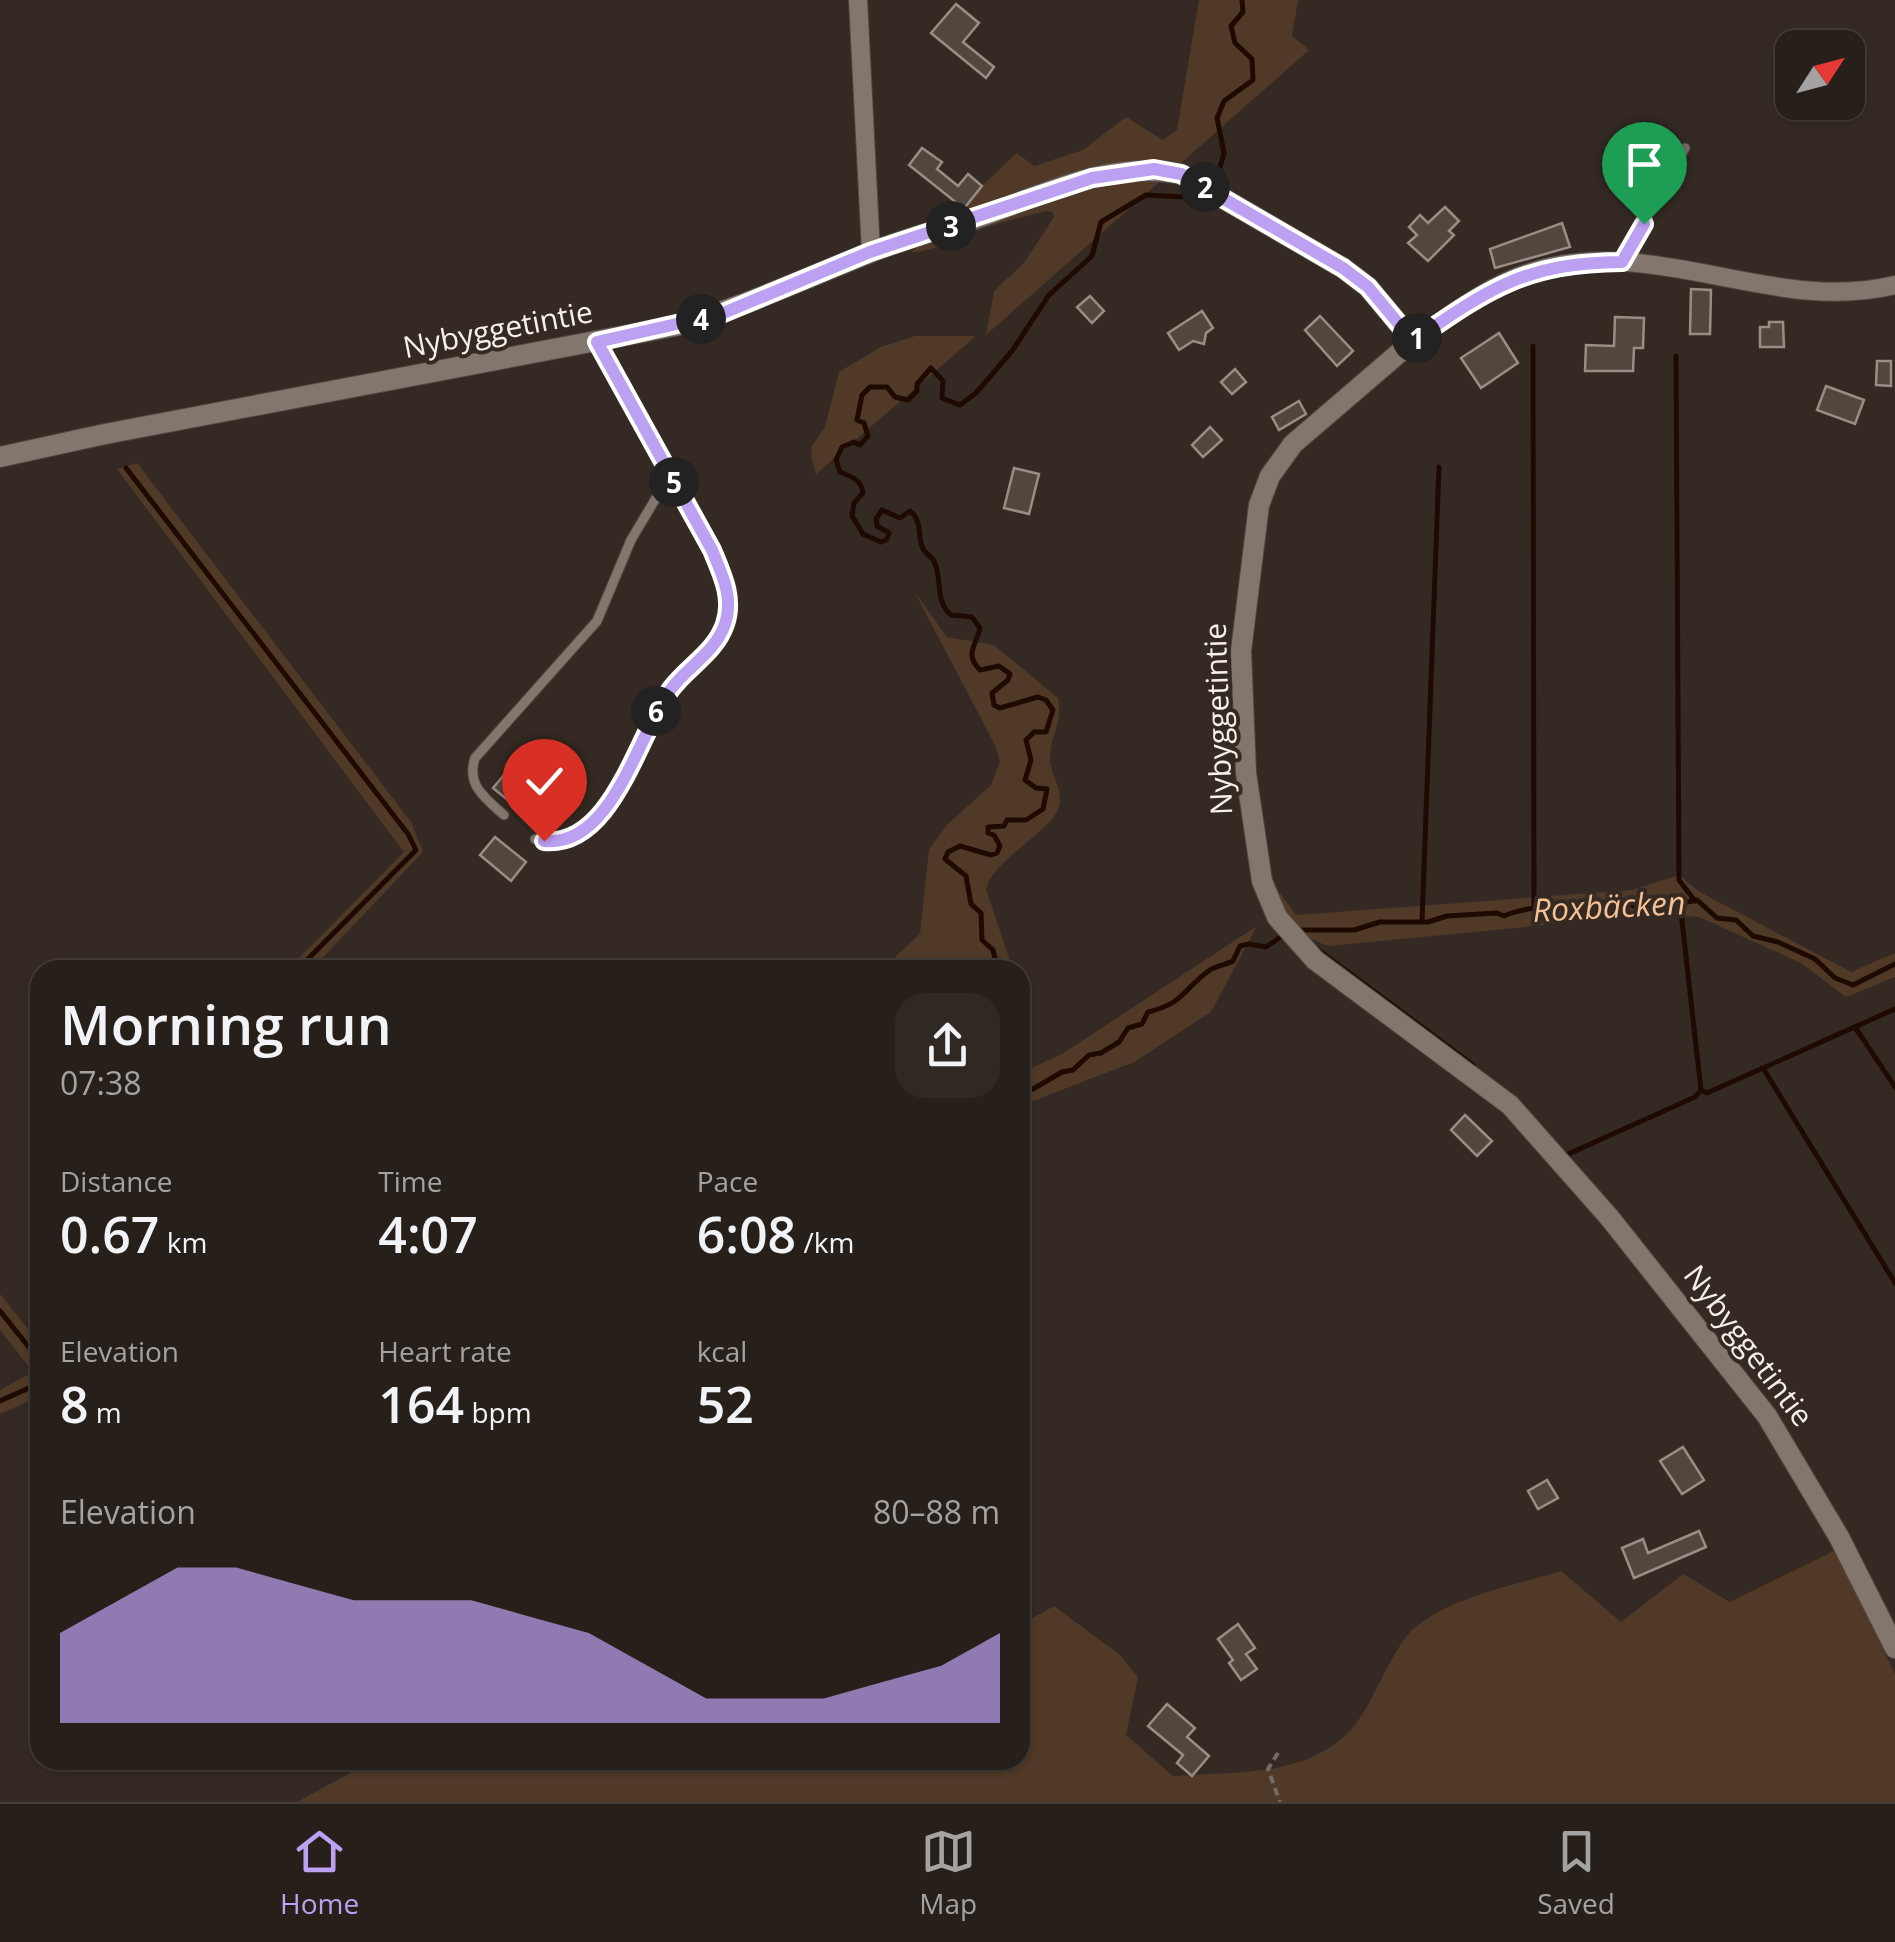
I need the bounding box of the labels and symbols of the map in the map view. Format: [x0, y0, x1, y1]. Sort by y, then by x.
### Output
north arrow [1775, 30, 1865, 120]
pin [1602, 122, 1687, 225]
pin: 2 [1180, 162, 1230, 212]
pin: 3 [926, 201, 976, 251]
street label: Nybyggetintie [399, 290, 596, 367]
pin: 4 [676, 294, 726, 344]
pin: 1 [1392, 313, 1442, 363]
pin: 5 [649, 457, 699, 507]
street label: Nybyggetintie [1194, 622, 1241, 816]
pin: 6 [631, 686, 681, 736]
pin [502, 739, 587, 842]
water label: Roxbäcken [1532, 880, 1686, 931]
street label: Nybyggetintie [1675, 1256, 1823, 1434]

